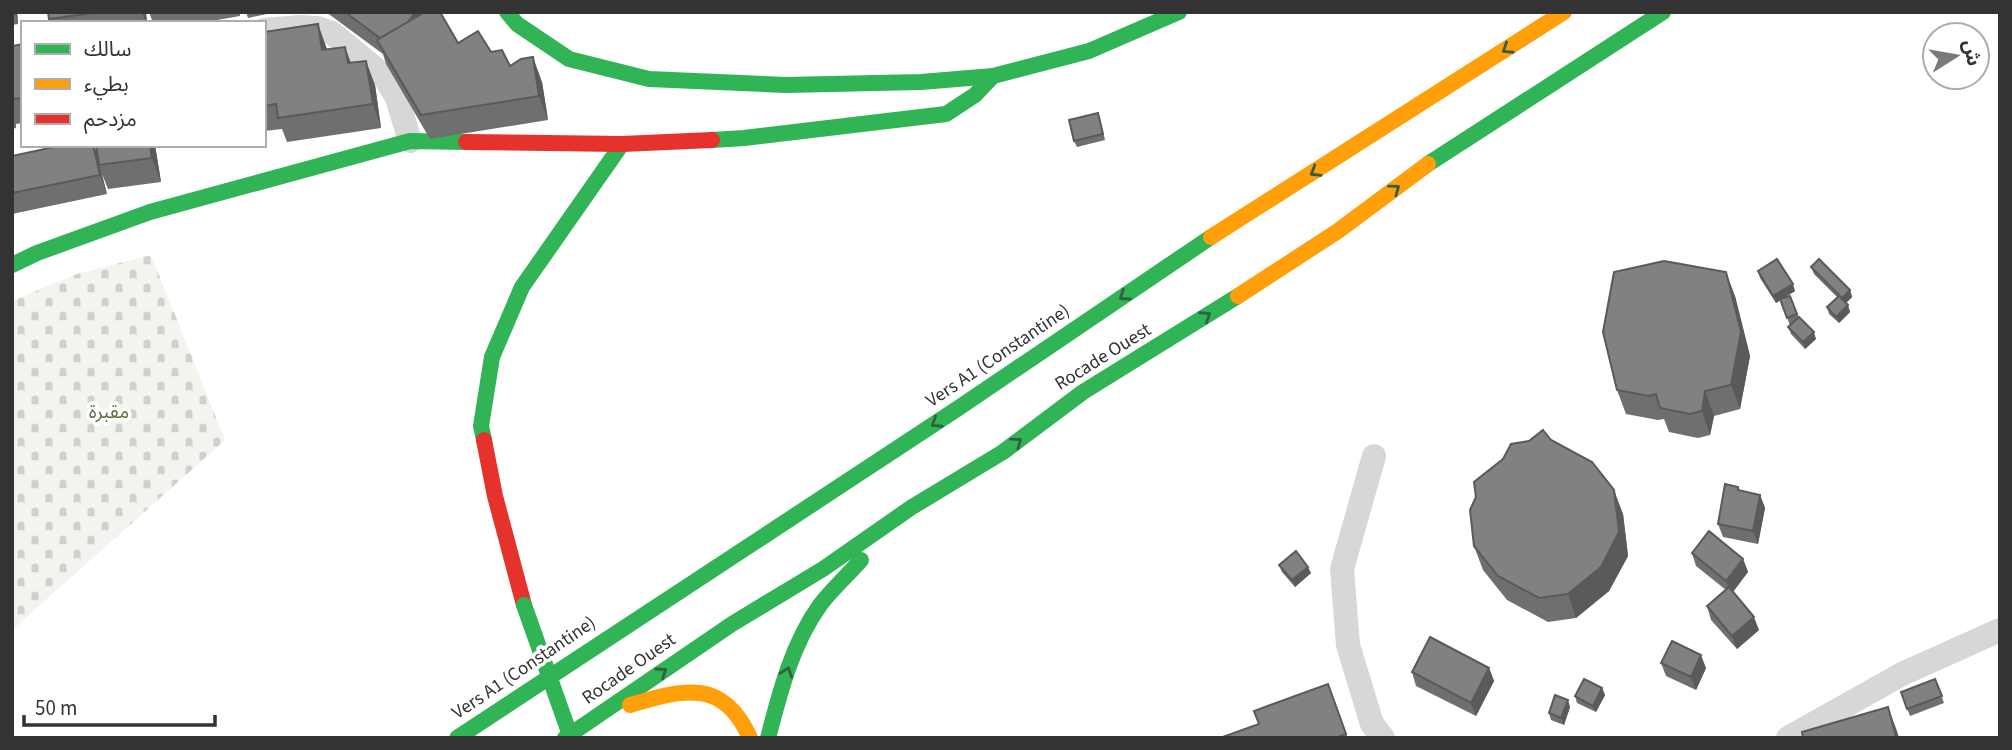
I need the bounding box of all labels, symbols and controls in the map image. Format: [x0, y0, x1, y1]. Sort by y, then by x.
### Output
legend [21, 21, 266, 147]
north arrow [1921, 21, 1991, 91]
text: سالك [84, 34, 131, 64]
text: ش [1955, 38, 1987, 68]
one-way arrow [1501, 41, 1514, 54]
text: بطيء [84, 69, 129, 100]
text: مزدحم [84, 104, 137, 134]
one-way arrow [1309, 164, 1322, 177]
one-way arrow [1387, 184, 1399, 197]
one-way arrow [1119, 288, 1132, 300]
street label: Vers A1 (Constantine) [921, 298, 1075, 414]
one-way arrow [1199, 311, 1212, 324]
street label: Rocade Ouest [1050, 316, 1157, 397]
park label: مقبرة [89, 399, 129, 426]
one-way arrow [930, 415, 943, 428]
one-way arrow [1009, 437, 1022, 450]
street label: Vers A1 (Constantine) [447, 610, 601, 726]
street label: Rocade Ouest [577, 626, 682, 711]
one-way arrow [778, 666, 793, 678]
one-way arrow [654, 668, 667, 680]
scale bar [24, 684, 215, 728]
text: 50 m [35, 693, 77, 723]

